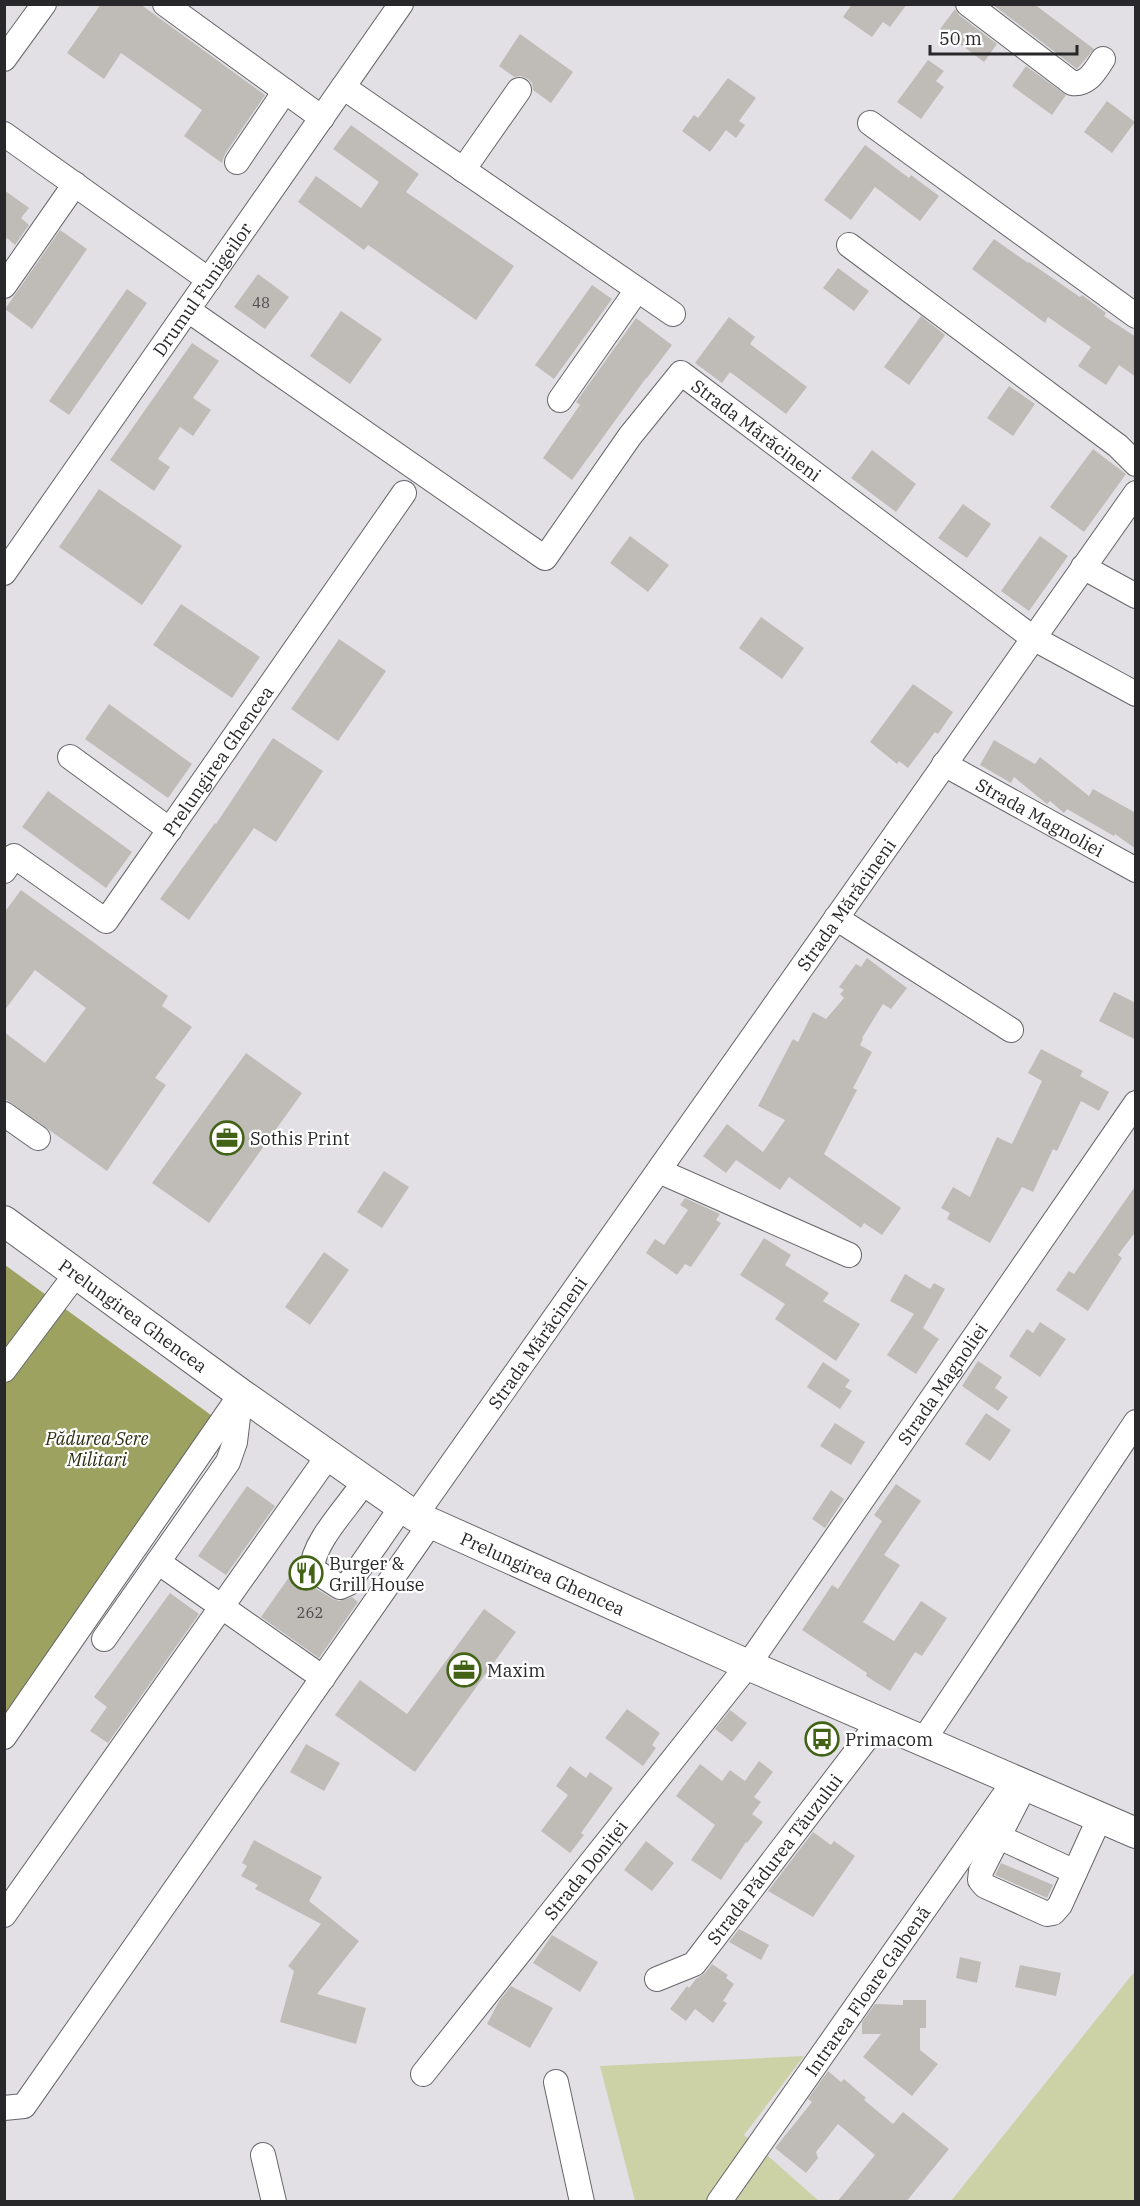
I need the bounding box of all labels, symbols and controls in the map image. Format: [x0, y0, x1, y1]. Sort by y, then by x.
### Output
scale bar [930, 18, 1077, 56]
text: 50 m [939, 27, 982, 50]
street label: Drumul Funigeilor [147, 218, 257, 361]
house number: 48 [252, 293, 270, 312]
street label: Strada Mărăcineni [687, 374, 826, 486]
street label: Prelungirea Ghencea [157, 681, 278, 840]
street label: Strada Magnoliei [972, 773, 1109, 862]
street label: Strada Mărăcineni [791, 834, 901, 975]
office icon: Sothis Print [209, 1120, 245, 1156]
place label: Sothis Print [250, 1127, 350, 1150]
street label: Prelungirea Ghencea [54, 1253, 212, 1377]
street label: Strada Mărăcineni [483, 1272, 592, 1413]
street label: Strada Magnoliei [892, 1318, 992, 1449]
park label: Pădurea Sere Militari [45, 1427, 148, 1471]
street label: Prelungirea Ghencea [457, 1526, 629, 1620]
place label: Burger & Grill House [329, 1552, 425, 1596]
restaurant icon: Burger & Grill House [288, 1555, 324, 1591]
house number: 262 [296, 1603, 324, 1622]
office icon: Maxim [446, 1652, 482, 1688]
place label: Maxim [487, 1659, 545, 1682]
bus stop icon: Primacom [804, 1721, 840, 1757]
place label: Primacom [845, 1728, 933, 1751]
street label: Strada Pădurea Tăuzului [702, 1769, 847, 1949]
street label: Strada Doniței [539, 1815, 632, 1924]
street label: Intrarea Floare Galbenă [800, 1901, 935, 2080]

